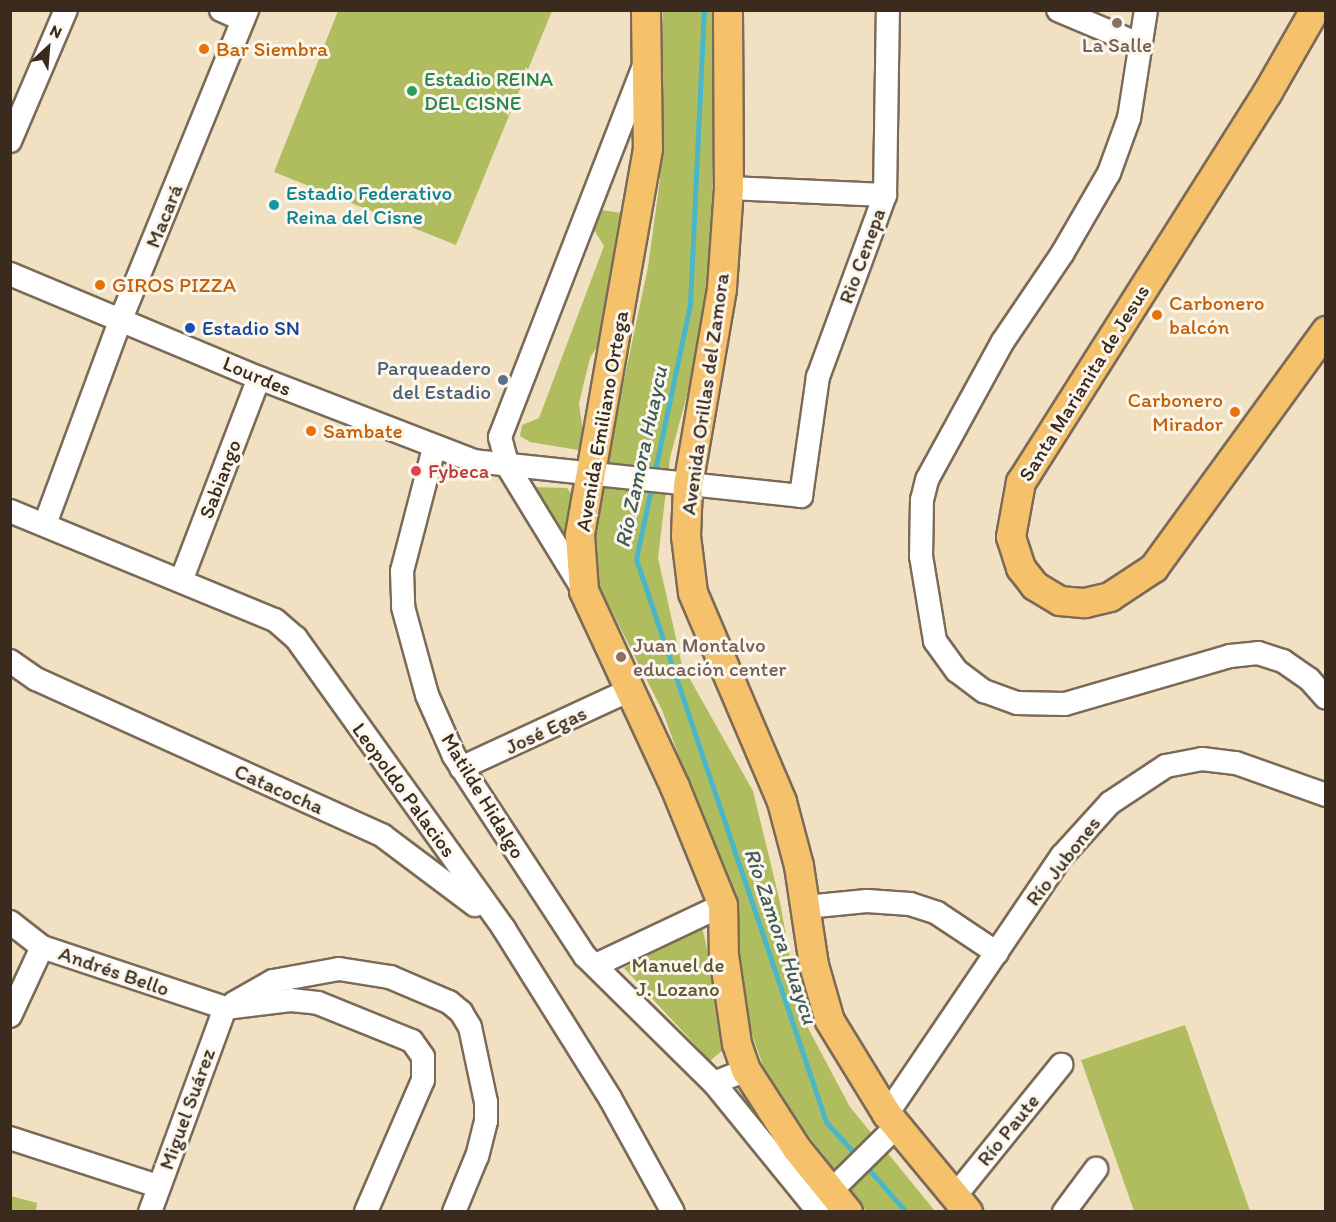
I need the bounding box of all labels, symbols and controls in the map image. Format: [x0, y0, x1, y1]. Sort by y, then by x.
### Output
marker: La Salle [1110, 16, 1124, 30]
north arrow [18, 18, 78, 78]
text: N [47, 20, 65, 42]
place label: La Salle [1082, 32, 1152, 58]
place label: Bar Siembra [216, 36, 329, 62]
marker: Bar Siembra [197, 42, 211, 56]
place label: Estadio REINA DEL CISNE [424, 66, 553, 116]
marker: Estadio REINA DEL CISNE [405, 84, 419, 98]
street label: Macará [140, 180, 188, 252]
place label: Estadio Federativo Reina del Cisne [286, 180, 452, 230]
marker: Estadio Federativo Reina del Cisne [267, 198, 281, 212]
street label: Rio Cenepa [833, 205, 891, 307]
street label: Avenida Orillas del Zamora [676, 271, 734, 517]
place label: GIROS PIZZA [112, 272, 236, 298]
marker: GIROS PIZZA [93, 278, 107, 292]
street label: Santa Marianita de Jesus [1013, 281, 1155, 485]
place label: Carbonero balcón [1169, 290, 1264, 340]
marker: Carbonero balcón [1150, 308, 1164, 322]
street label: Avenida Emiliano Ortega [570, 309, 634, 533]
place label: Estadio SN [202, 315, 300, 341]
marker: Estadio SN [183, 321, 197, 335]
street label: Lourdes [219, 350, 295, 402]
place label: Parqueadero del Estadio [377, 355, 491, 405]
water label: Río Zamora Huaycu [609, 364, 673, 550]
marker: Parqueadero del Estadio [496, 373, 510, 387]
place label: Carbonero Mirador [1128, 387, 1223, 437]
marker: Carbonero Mirador [1228, 405, 1242, 419]
place label: Sambate [323, 418, 403, 444]
marker: Sambate [304, 424, 318, 438]
street label: Sabiango [193, 436, 247, 522]
place label: Fybeca [428, 458, 489, 484]
marker: Fybeca [409, 464, 423, 478]
place label: Juan Montalvo educación center [633, 632, 786, 682]
marker: Juan Montalvo educación center [614, 650, 628, 664]
street label: José Egas [501, 700, 591, 760]
street label: Leopoldo Palacios [347, 718, 461, 862]
street label: Matilde Hidalgo [436, 729, 530, 863]
street label: Catacocha [231, 758, 327, 820]
street label: Río Jubones [1020, 811, 1106, 911]
water label: Río Zamora Huaycu [739, 845, 823, 1027]
street label: Andrés Bello [55, 940, 173, 1002]
park label: Manuel de J. Lozano [631, 952, 725, 1002]
street label: Miguel Suárez [153, 1045, 221, 1173]
street label: Río Paute [971, 1089, 1045, 1171]

